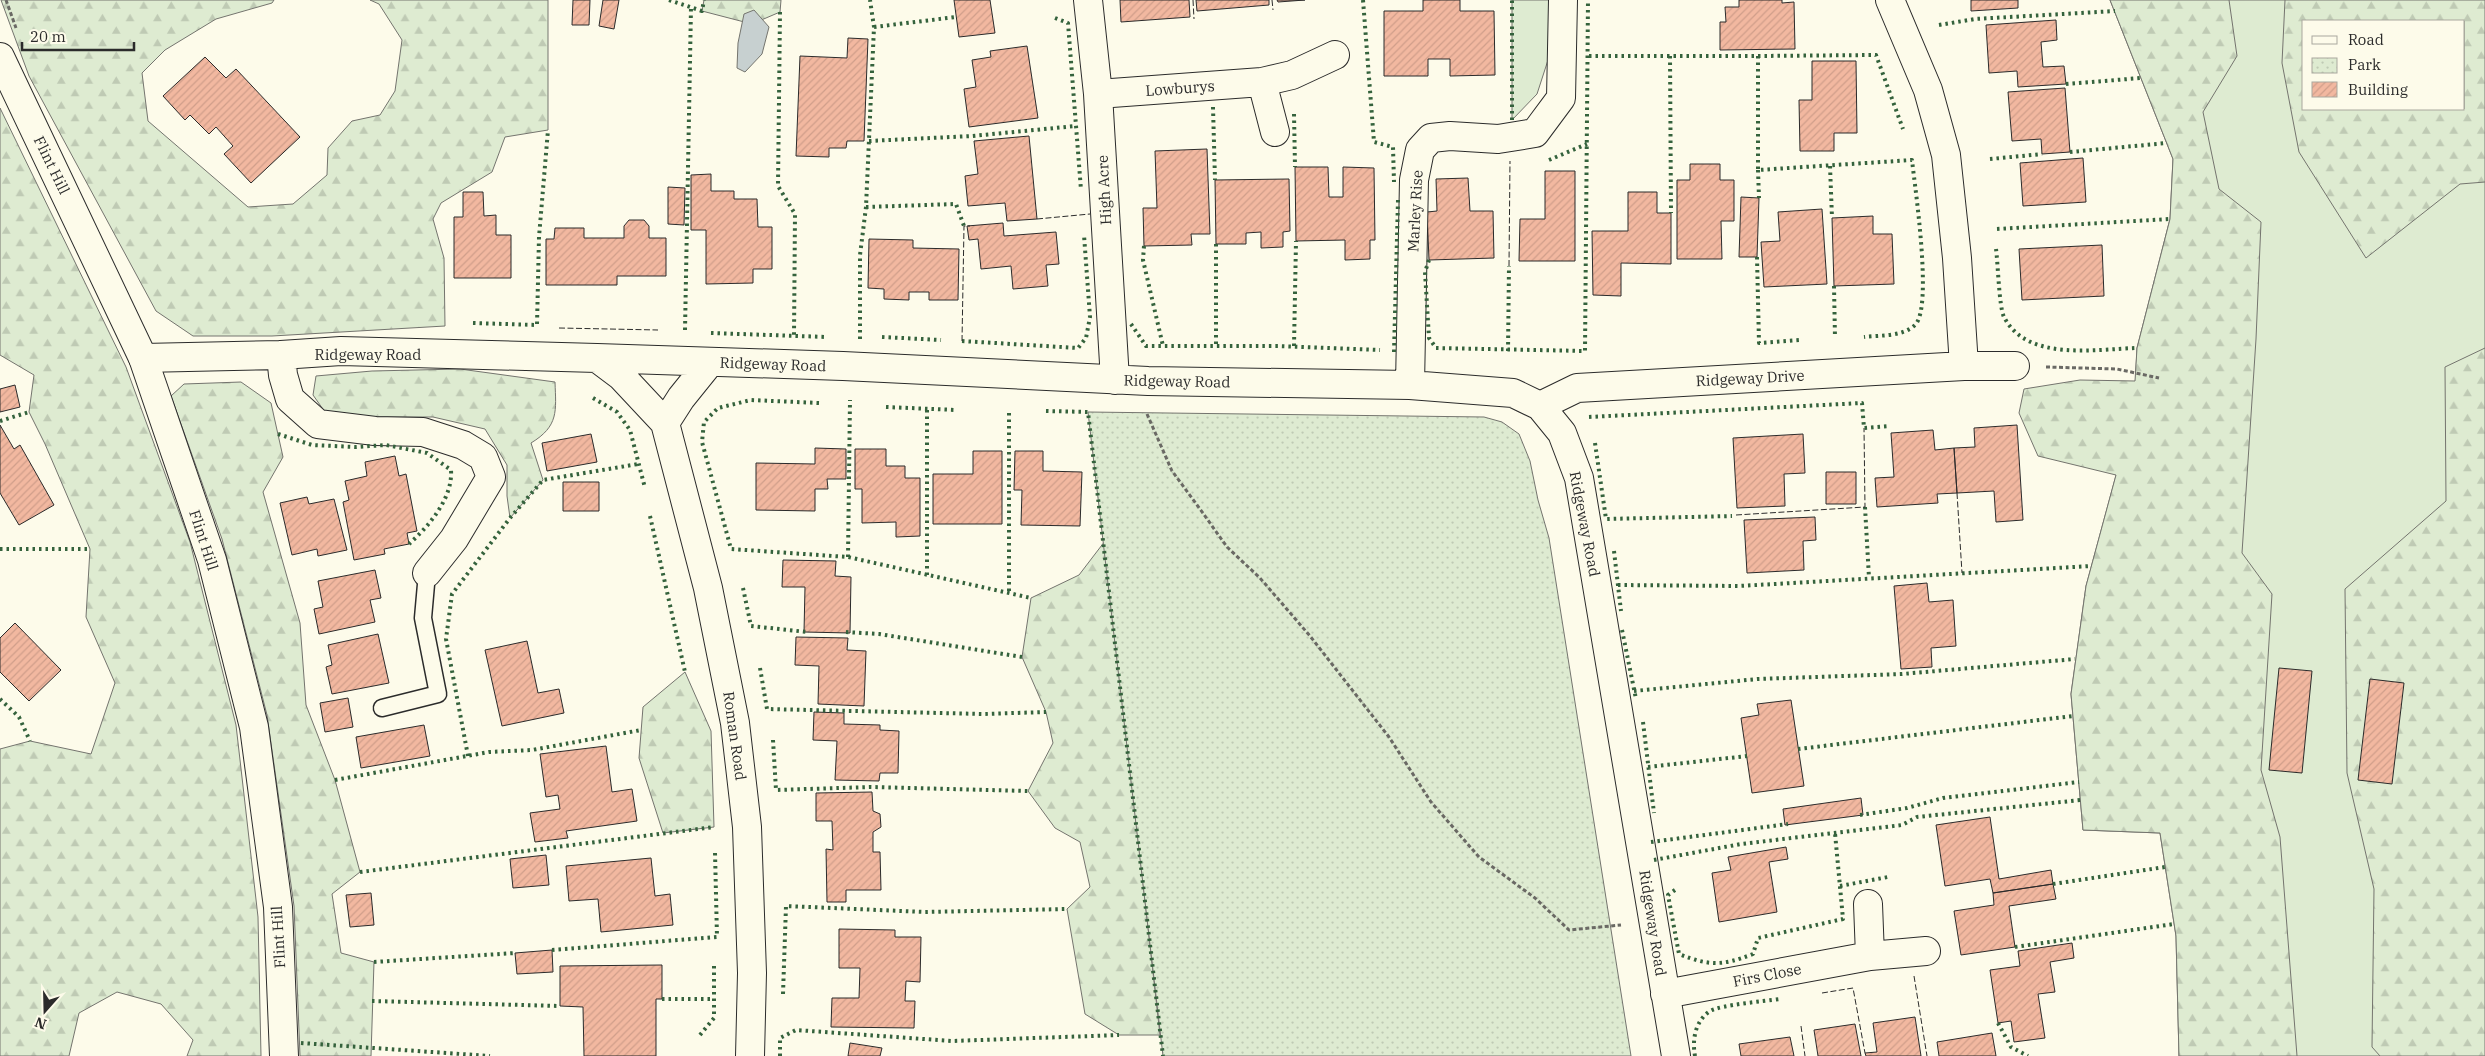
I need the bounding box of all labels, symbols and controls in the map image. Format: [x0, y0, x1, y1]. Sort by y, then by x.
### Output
scale bar [22, 20, 135, 52]
legend [2302, 20, 2465, 110]
text: 20 m [30, 27, 66, 46]
text: Road [2348, 30, 2384, 49]
text: Park [2348, 55, 2381, 74]
street label: Lowburys [1145, 76, 1215, 100]
text: Building [2348, 80, 2408, 99]
street label: Flint Hill [30, 133, 74, 197]
street label: High Acre [1093, 154, 1115, 226]
street label: Marley Rise [1403, 170, 1427, 252]
street label: Ridgeway Road [315, 345, 421, 364]
street label: Ridgeway Road [719, 353, 827, 375]
street label: Ridgeway Drive [1695, 366, 1805, 390]
street label: Ridgeway Road [1123, 371, 1231, 391]
street label: Ridgeway Road [1565, 470, 1605, 578]
street label: Flint Hill [185, 507, 223, 573]
street label: Roman Road [719, 690, 751, 782]
street label: Ridgeway Road [1635, 869, 1671, 977]
street label: Flint Hill [267, 905, 289, 969]
street label: Firs Close [1731, 959, 1803, 991]
north arrow [20, 986, 70, 1036]
text: N [32, 1013, 49, 1034]

